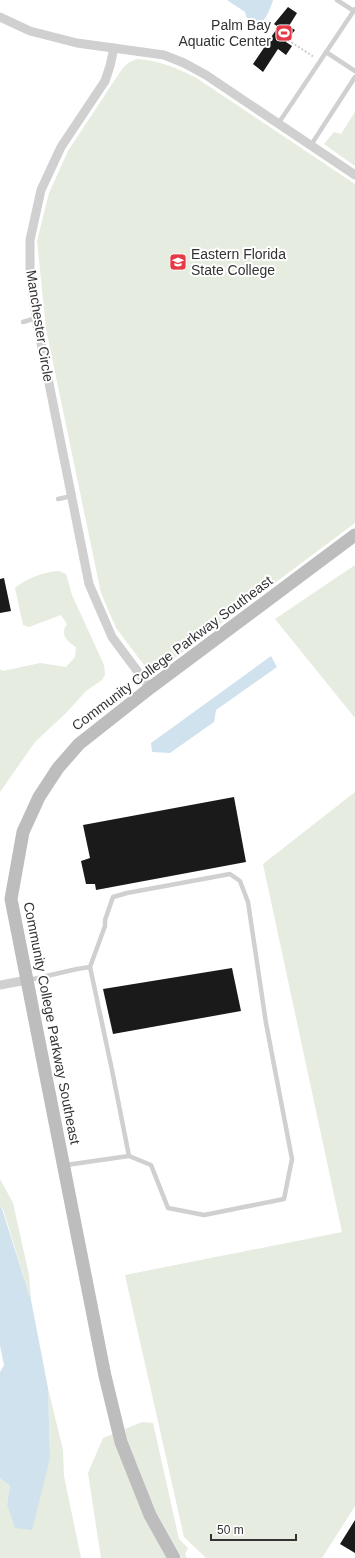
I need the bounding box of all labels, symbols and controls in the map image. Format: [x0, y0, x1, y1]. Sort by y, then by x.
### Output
place label: Palm Bay Aquatic Center [178, 17, 271, 49]
sports icon: Palm Bay Aquatic Center [274, 23, 294, 43]
place label: Eastern Florida State College [191, 246, 286, 278]
school or university icon: Eastern Florida State College [168, 252, 188, 272]
street label: Manchester Circle [23, 269, 57, 383]
street label: Community College Parkway Southeast [69, 572, 275, 734]
street label: Community College Parkway Southeast [21, 900, 83, 1146]
scale bar [211, 1516, 296, 1542]
text: 50 m [217, 1523, 244, 1537]

